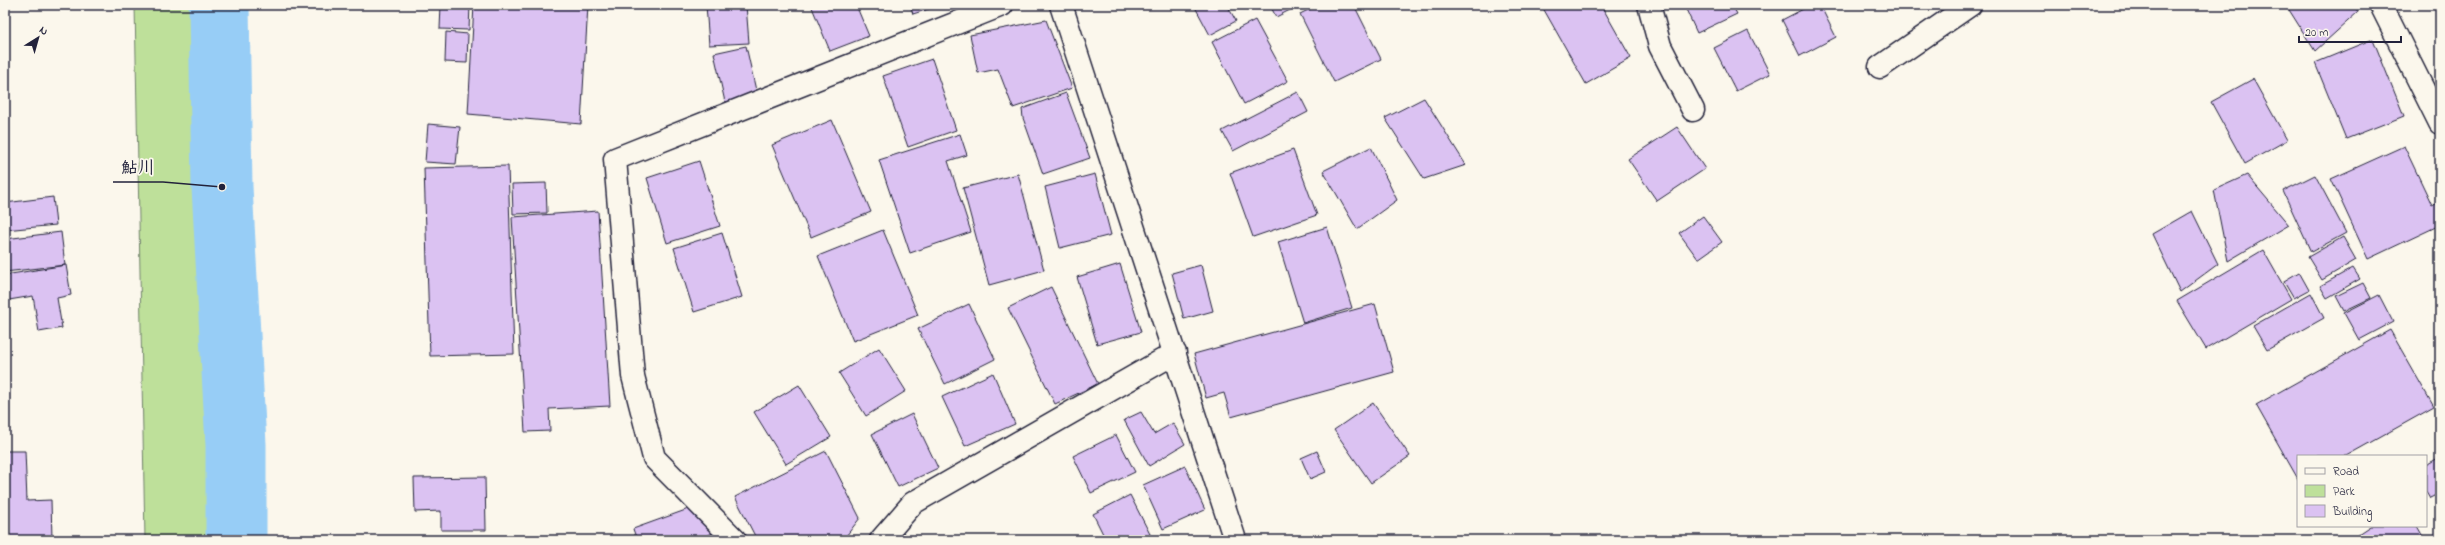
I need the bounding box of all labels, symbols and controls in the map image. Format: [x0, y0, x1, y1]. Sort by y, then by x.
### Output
north arrow [18, 18, 58, 58]
scale bar [2299, 18, 2401, 44]
text: N [36, 22, 51, 39]
text: 20 m [2305, 24, 2328, 42]
callout: 鮎川 [113, 153, 163, 182]
text: 鮎川 [121, 156, 155, 181]
legend [2297, 455, 2427, 527]
text: Road [2333, 463, 2359, 481]
text: Park [2333, 483, 2355, 501]
text: Building [2332, 503, 2372, 522]

